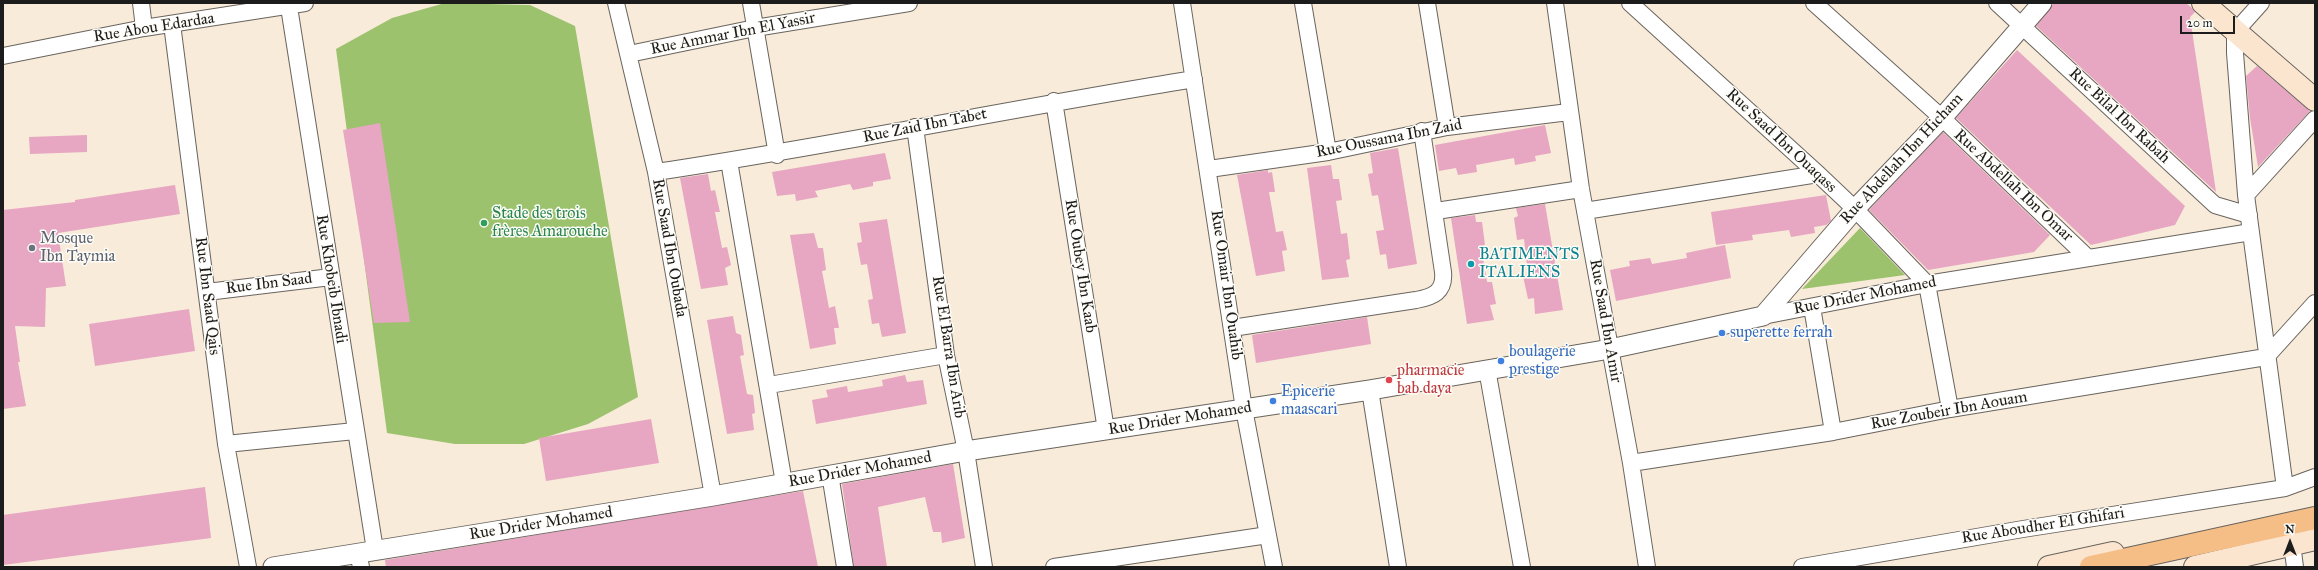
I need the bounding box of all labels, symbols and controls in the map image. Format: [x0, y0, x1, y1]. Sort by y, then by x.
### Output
scale bar [2182, 8, 2237, 34]
street label: Rue Abou Edardaa [92, 9, 216, 47]
street label: Rue Ammar Ibn El Yassir [649, 9, 817, 59]
text: 20 m [2187, 16, 2213, 30]
street label: Rue Bilal Ibn Rabah [2064, 64, 2174, 168]
street label: Rue Saad Ibn Ouaqass [1722, 85, 1840, 197]
street label: Rue Abdellah Ibn Hicham [1837, 90, 1967, 228]
street label: Rue Zaid Ibn Tabet [861, 105, 989, 147]
street label: Rue Oussama Ibn Zaid [1314, 115, 1464, 163]
street label: Rue Abdellah Ibn Omar [1949, 126, 2077, 246]
street label: Rue Saad Ibn Oubada [647, 177, 691, 319]
street label: Rue Oubey Ibn Kaab [1060, 198, 1100, 334]
place label: Stade des trois frères Amarouche [492, 204, 608, 242]
street label: Rue Omair Ibn Ouahib [1206, 209, 1246, 361]
street label: Rue Khobeib Ibnadi [311, 213, 351, 345]
marker: Stade des trois frères Amarouche [479, 218, 489, 228]
place label: Mosque Ibn Taymia [40, 229, 115, 267]
street label: Rue Ibn Saad Qais [190, 236, 224, 356]
marker: Mosque Ibn Taymia [27, 243, 37, 253]
place label: BATIMENTS ITALIENS [1479, 245, 1579, 283]
street label: Rue Saad Ibn Amir [1585, 258, 1625, 384]
marker: BATIMENTS ITALIENS [1466, 259, 1476, 269]
street label: Rue Ibn Saad [225, 269, 313, 299]
street label: Rue Drider Mohamed [1792, 273, 1938, 319]
street label: Rue El Barra Ibn Arib [927, 274, 969, 420]
place label: superette ferrah [1730, 323, 1833, 343]
marker: superette ferrah [1717, 328, 1727, 338]
place label: boulagerie prestige [1509, 342, 1576, 380]
marker: boulagerie prestige [1496, 356, 1506, 366]
place label: pharmacie bab daya [1397, 361, 1464, 399]
marker: pharmacie bab daya [1384, 375, 1394, 385]
place label: Epicerie maascari [1281, 382, 1338, 420]
street label: Rue Zoubeir Ibn Aouam [1869, 388, 2029, 434]
marker: Epicerie maascari [1268, 396, 1278, 406]
street label: Rue Drider Mohamed [1107, 398, 1253, 440]
street label: Rue Drider Mohamed [787, 448, 933, 492]
street label: Rue Drider Mohamed [468, 503, 614, 545]
street label: Rue Aboudher El Ghifari [1960, 504, 2126, 548]
north arrow [2270, 522, 2310, 562]
text: N [2285, 523, 2295, 536]

